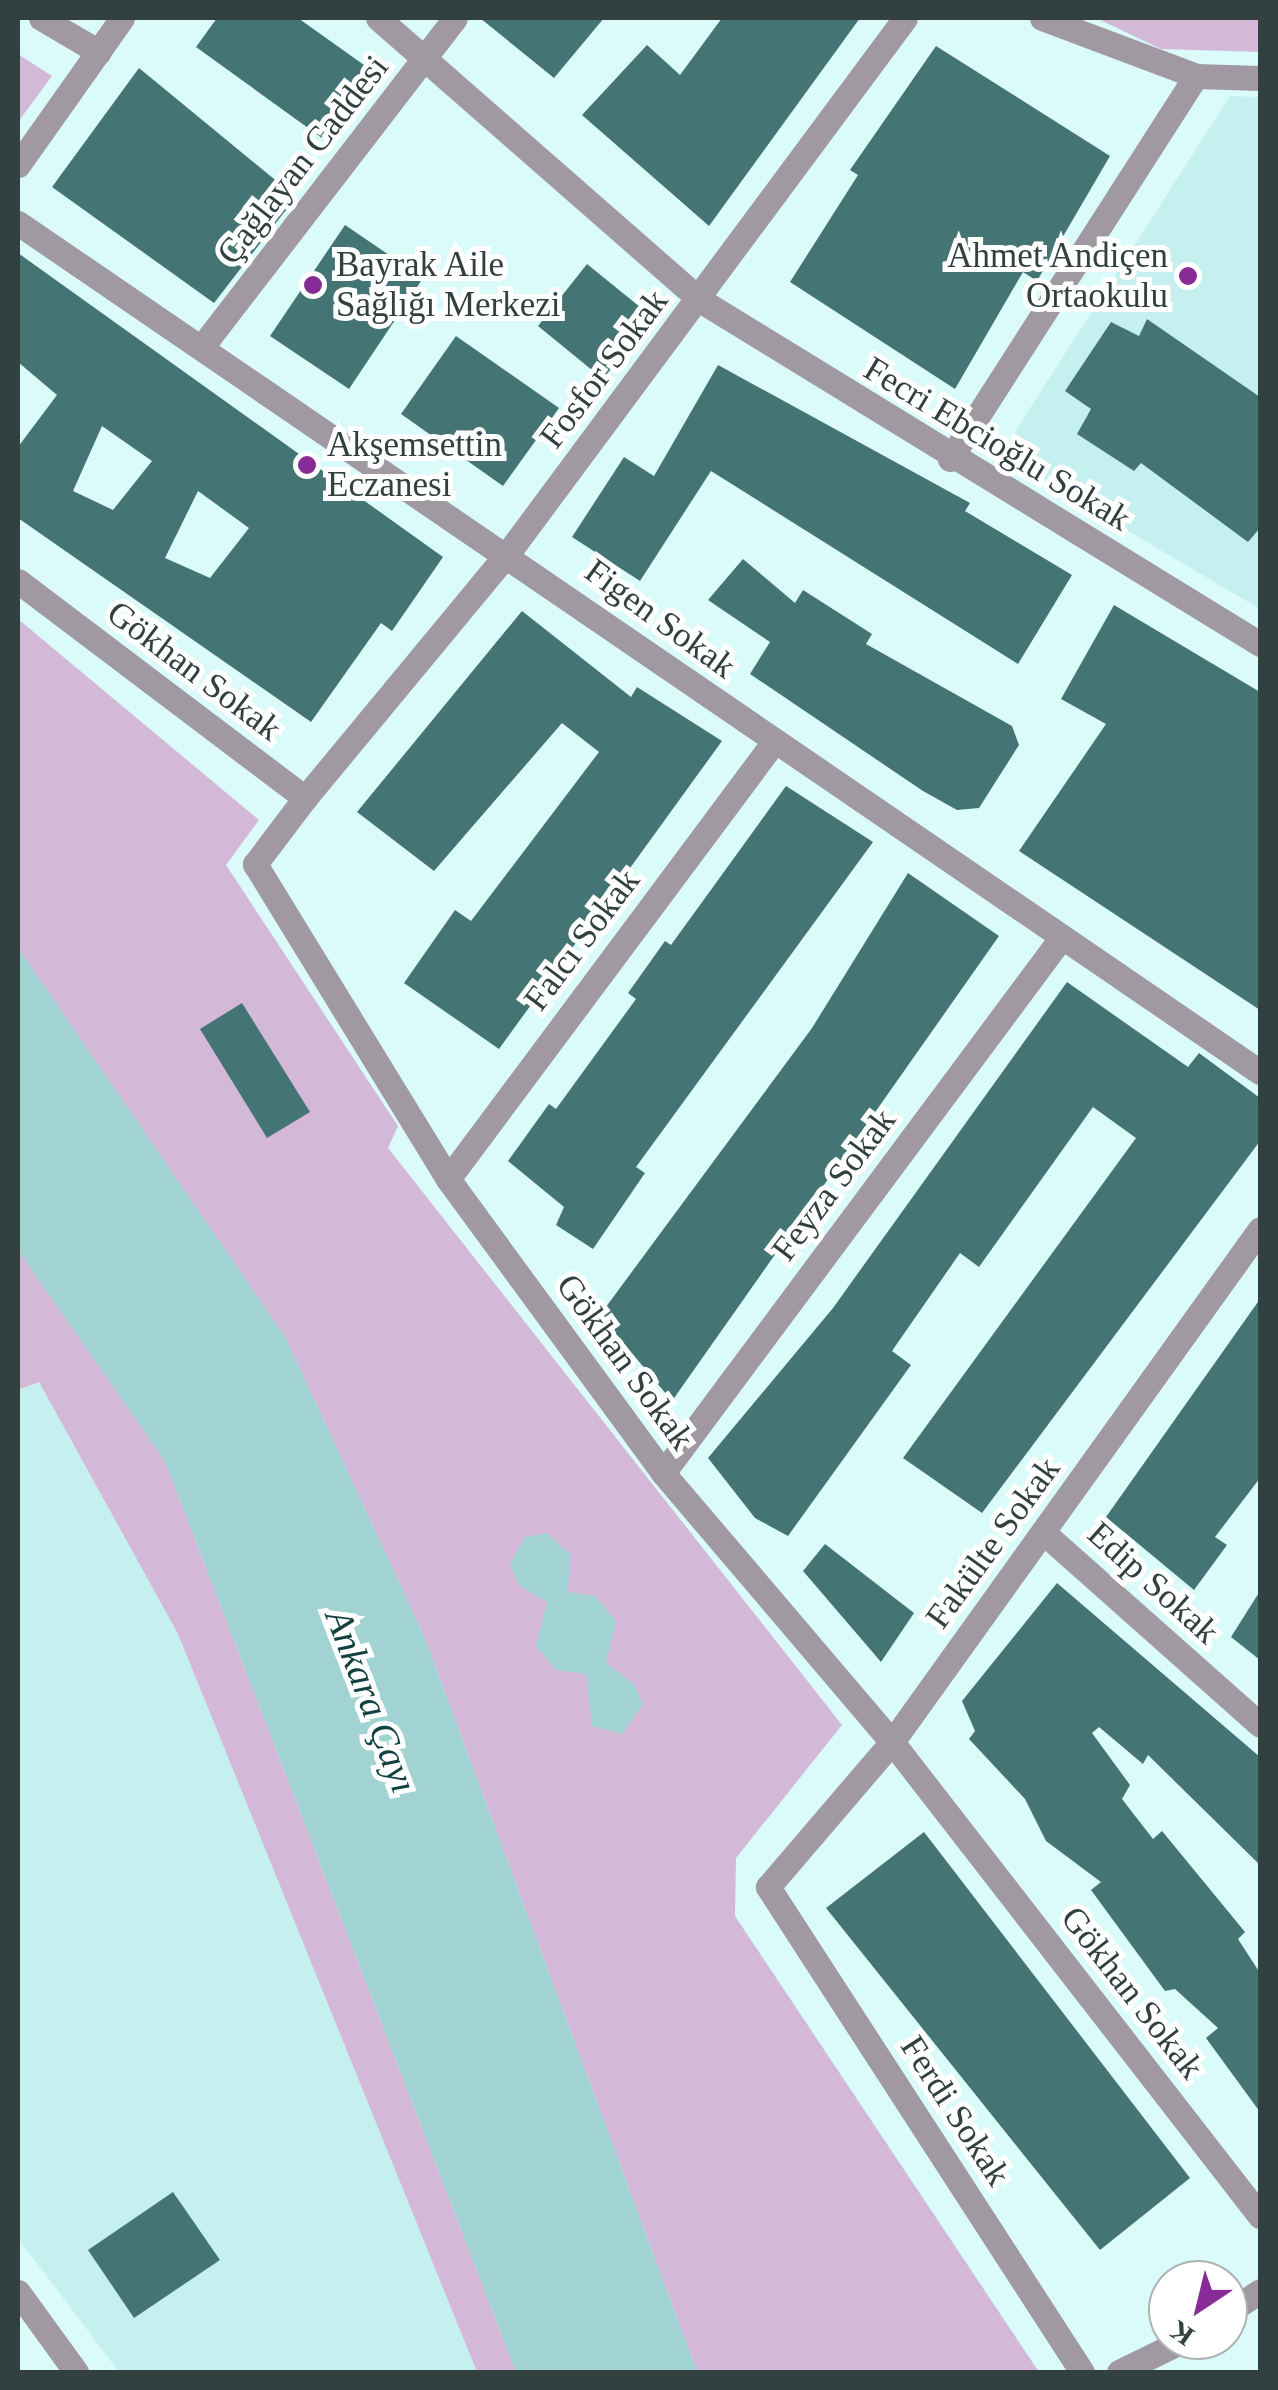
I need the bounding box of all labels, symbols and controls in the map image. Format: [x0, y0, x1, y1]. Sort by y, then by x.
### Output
street label: Çağlayan Caddesi [208, 47, 398, 273]
place label: Ahmet Andiçen Ortaokulu [945, 235, 1168, 317]
place label: Bayrak Aile Sağlığı Merkezi [336, 244, 561, 326]
marker: Ahmet Andiçen Ortaokulu [1177, 265, 1199, 287]
marker: Bayrak Aile Sağlığı Merkezi [300, 272, 326, 298]
street label: Fosfor Sokak [531, 281, 677, 457]
street label: Fecri Ebcioğlu Sokak [856, 348, 1138, 540]
place label: Akşemsettin Eczanesi [327, 424, 502, 506]
marker: Akşemsettin Eczanesi [296, 454, 318, 476]
street label: Figen Sokak [576, 550, 744, 688]
street label: Gökhan Sokak [99, 592, 289, 750]
street label: Falcı Sokak [515, 861, 649, 1019]
street label: Feyza Sokak [763, 1101, 905, 1269]
street label: Gökhan Sokak [547, 1266, 703, 1458]
street label: Fakülte Sokak [917, 1449, 1069, 1637]
street label: Edip Sokak [1079, 1513, 1227, 1653]
water label: Ankara Çayı [315, 1603, 427, 1799]
street label: Gökhan Sokak [1052, 1898, 1212, 2088]
street label: Ferdi Sokak [891, 2028, 1019, 2194]
north arrow [1148, 2260, 1248, 2360]
text: K [1164, 2314, 1199, 2352]

